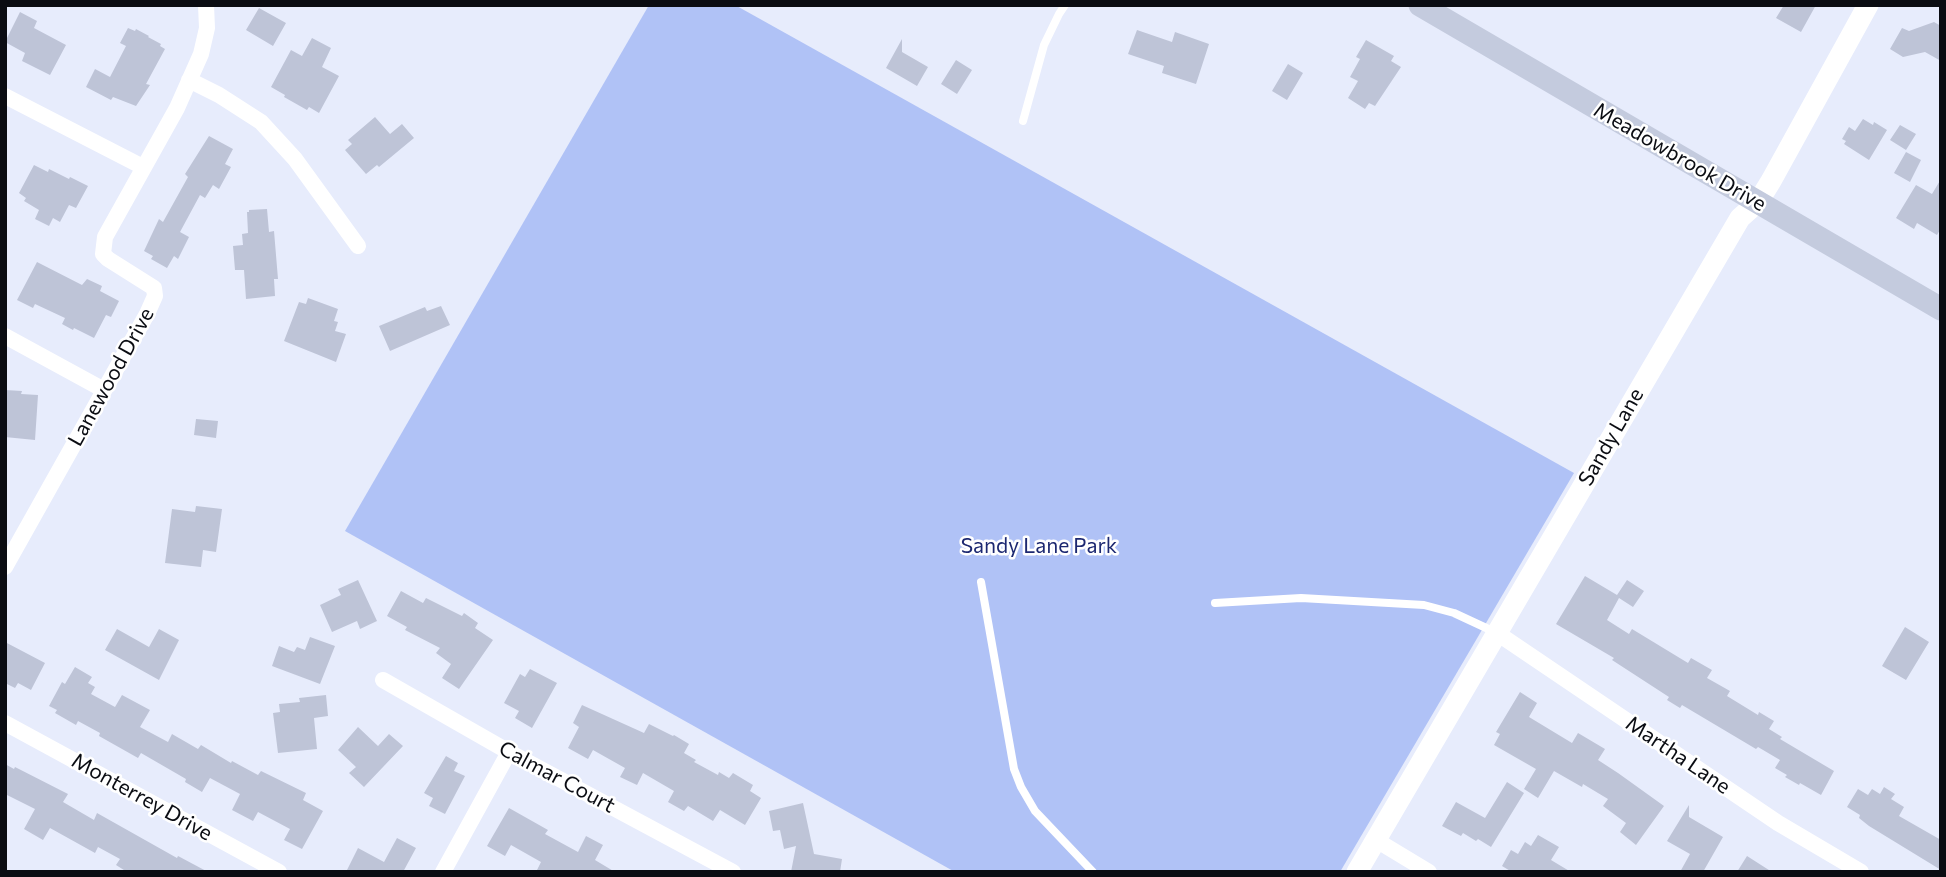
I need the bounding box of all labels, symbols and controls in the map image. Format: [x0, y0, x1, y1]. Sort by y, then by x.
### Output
street label: Meadowbrook Drive [1589, 97, 1771, 217]
street label: Lanewood Drive [63, 303, 159, 451]
street label: Sandy Lane [1573, 384, 1649, 490]
park label: Sandy Lane Park [961, 533, 1117, 559]
street label: Martha Lane [1621, 711, 1735, 799]
street label: Calmar Court [495, 736, 619, 818]
street label: Monterrey Drive [67, 748, 217, 846]

